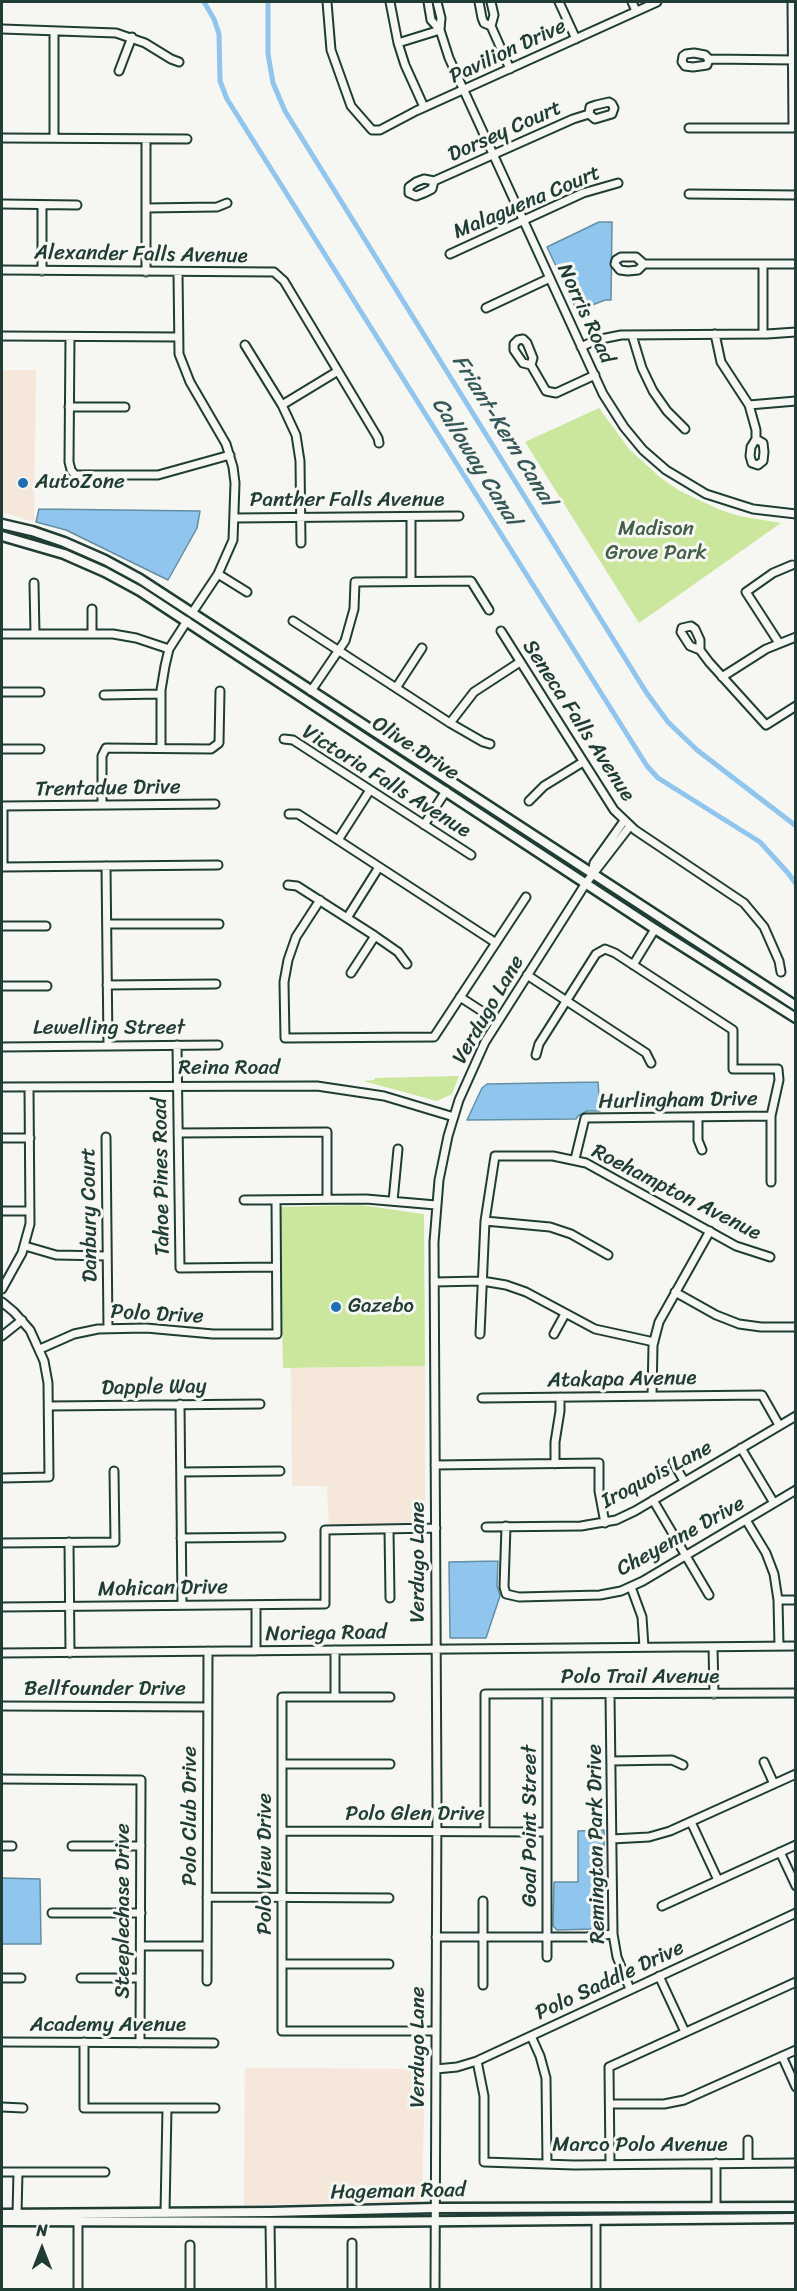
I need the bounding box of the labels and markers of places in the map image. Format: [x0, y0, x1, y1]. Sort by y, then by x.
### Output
place label: AutoZone [35, 470, 125, 496]
marker: AutoZone [16, 476, 30, 490]
place label: Gazebo [348, 1294, 414, 1320]
marker: Gazebo [329, 1300, 343, 1314]

